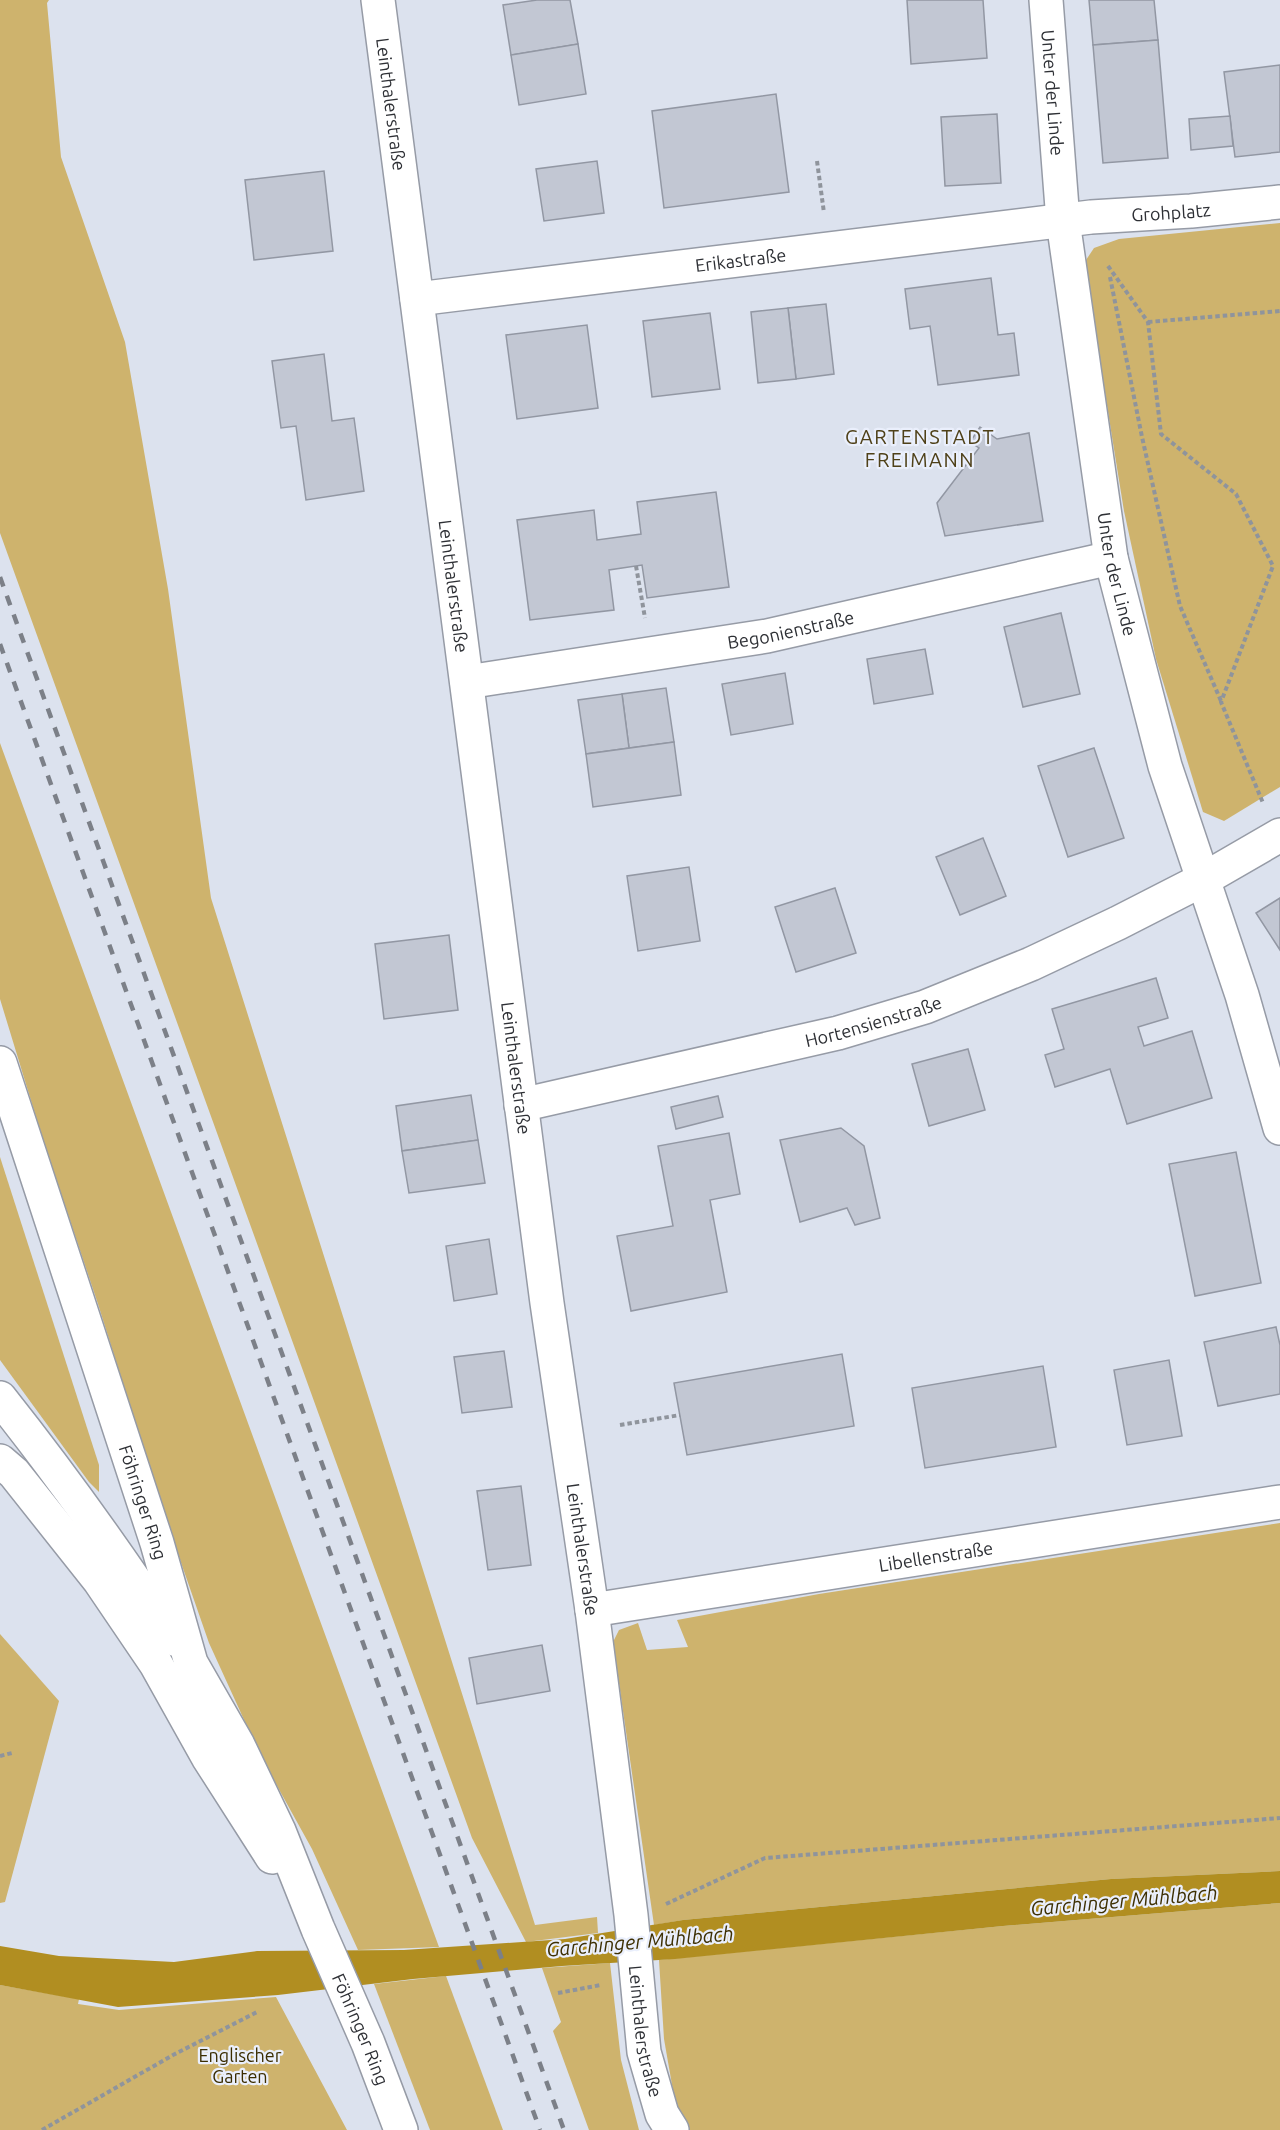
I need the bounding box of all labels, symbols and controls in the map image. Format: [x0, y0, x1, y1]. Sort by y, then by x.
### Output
street label: Unter der Linde [1038, 29, 1068, 156]
street label: Leinthalerstraße [373, 37, 410, 172]
street label: Grohplatz [1131, 199, 1211, 225]
street label: Erikastraße [694, 244, 787, 275]
district label: GARTENSTADT FREIMANN [845, 425, 995, 471]
street label: Unter der Linde [1095, 511, 1141, 638]
street label: Leinthalerstraße [436, 519, 473, 654]
street label: Begonienstraße [726, 607, 856, 652]
street label: Hortensienstraße [803, 991, 944, 1050]
street label: Leinthalerstraße [498, 1001, 535, 1136]
street label: Föhringer Ring [116, 1442, 171, 1562]
street label: Leinthalerstraße [564, 1482, 603, 1617]
street label: Libellenstraße [877, 1537, 994, 1575]
water label: Garchinger Mühlbach [1029, 1880, 1219, 1920]
water label: Garchinger Mühlbach [545, 1921, 735, 1961]
street label: Leinthalerstraße [626, 1964, 667, 2099]
street label: Föhringer Ring [329, 1970, 393, 2088]
park label: Englischer Garten [198, 2045, 282, 2086]

